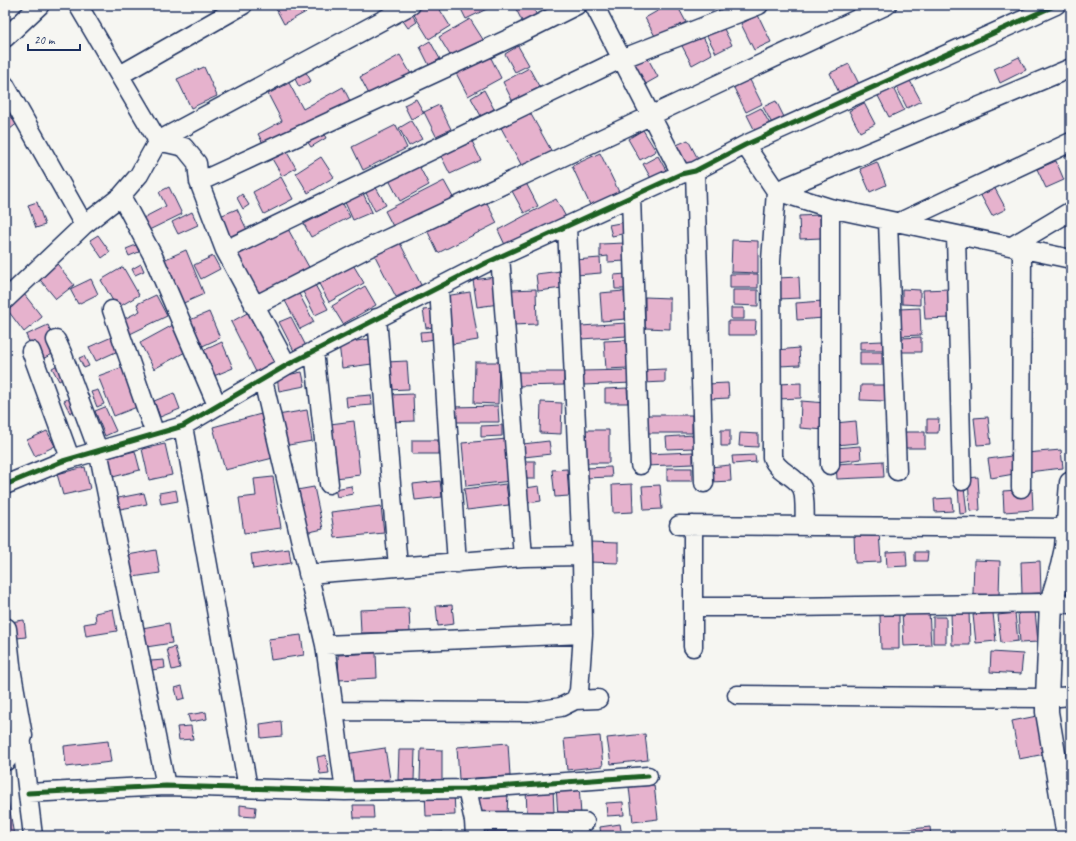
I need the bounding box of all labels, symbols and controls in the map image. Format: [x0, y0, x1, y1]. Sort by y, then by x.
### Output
scale bar [28, 26, 80, 52]
text: 20 m [34, 32, 56, 48]

